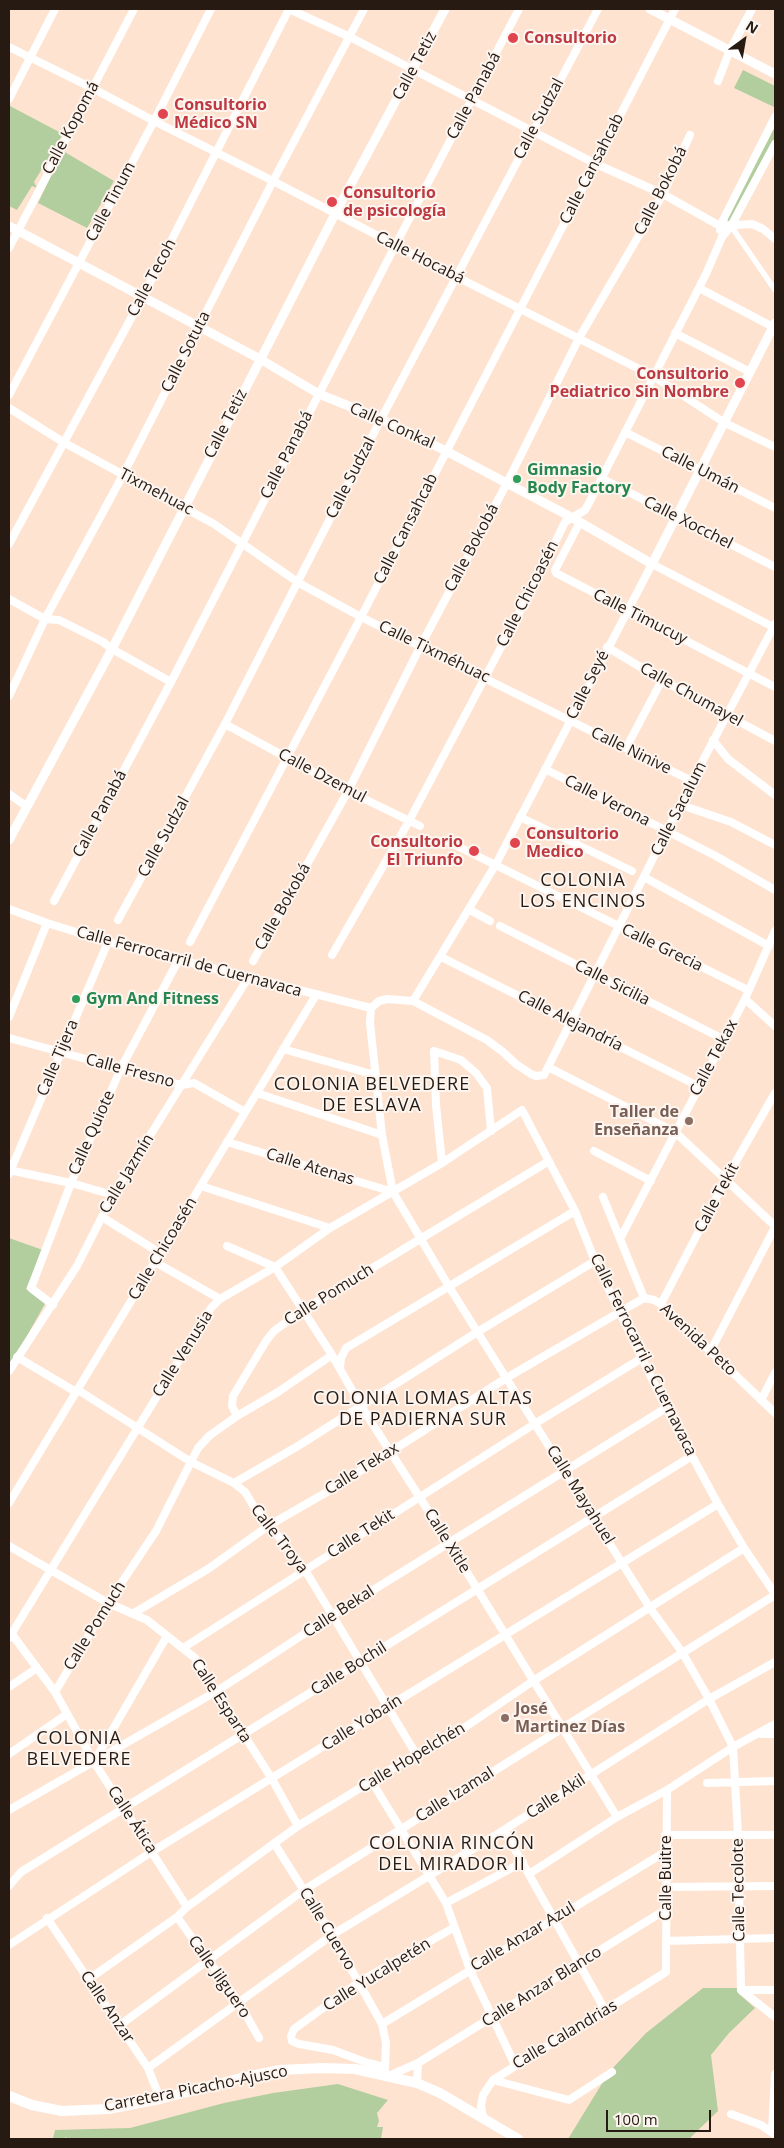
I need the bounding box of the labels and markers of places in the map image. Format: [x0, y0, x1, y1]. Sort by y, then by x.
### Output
place label: Consultorio [524, 28, 617, 48]
marker: Consultorio [506, 31, 520, 45]
place label: Consultorio Médico SN [174, 95, 267, 133]
marker: Consultorio Médico SN [156, 107, 170, 121]
place label: Consultorio de psicología [343, 183, 446, 221]
marker: Consultorio de psicología [325, 195, 339, 209]
place label: Consultorio Pediatrico Sin Nombre [550, 364, 729, 402]
marker: Consultorio Pediatrico Sin Nombre [733, 376, 747, 390]
place label: Gimnasio Body Factory [527, 460, 631, 498]
marker: Gimnasio Body Factory [511, 473, 523, 485]
place label: Consultorio Medico [526, 824, 619, 862]
place label: Consultorio El Triunfo [370, 832, 463, 870]
marker: Consultorio Medico [508, 836, 522, 850]
marker: Consultorio El Triunfo [467, 844, 481, 858]
place label: Gym And Fitness [86, 989, 219, 1009]
marker: Gym And Fitness [70, 993, 82, 1005]
place label: Taller de Enseñanza [594, 1102, 679, 1140]
marker: Taller de Enseñanza [683, 1115, 695, 1127]
place label: José Martinez Días [515, 1699, 625, 1737]
marker: José Martinez Días [499, 1712, 511, 1724]

